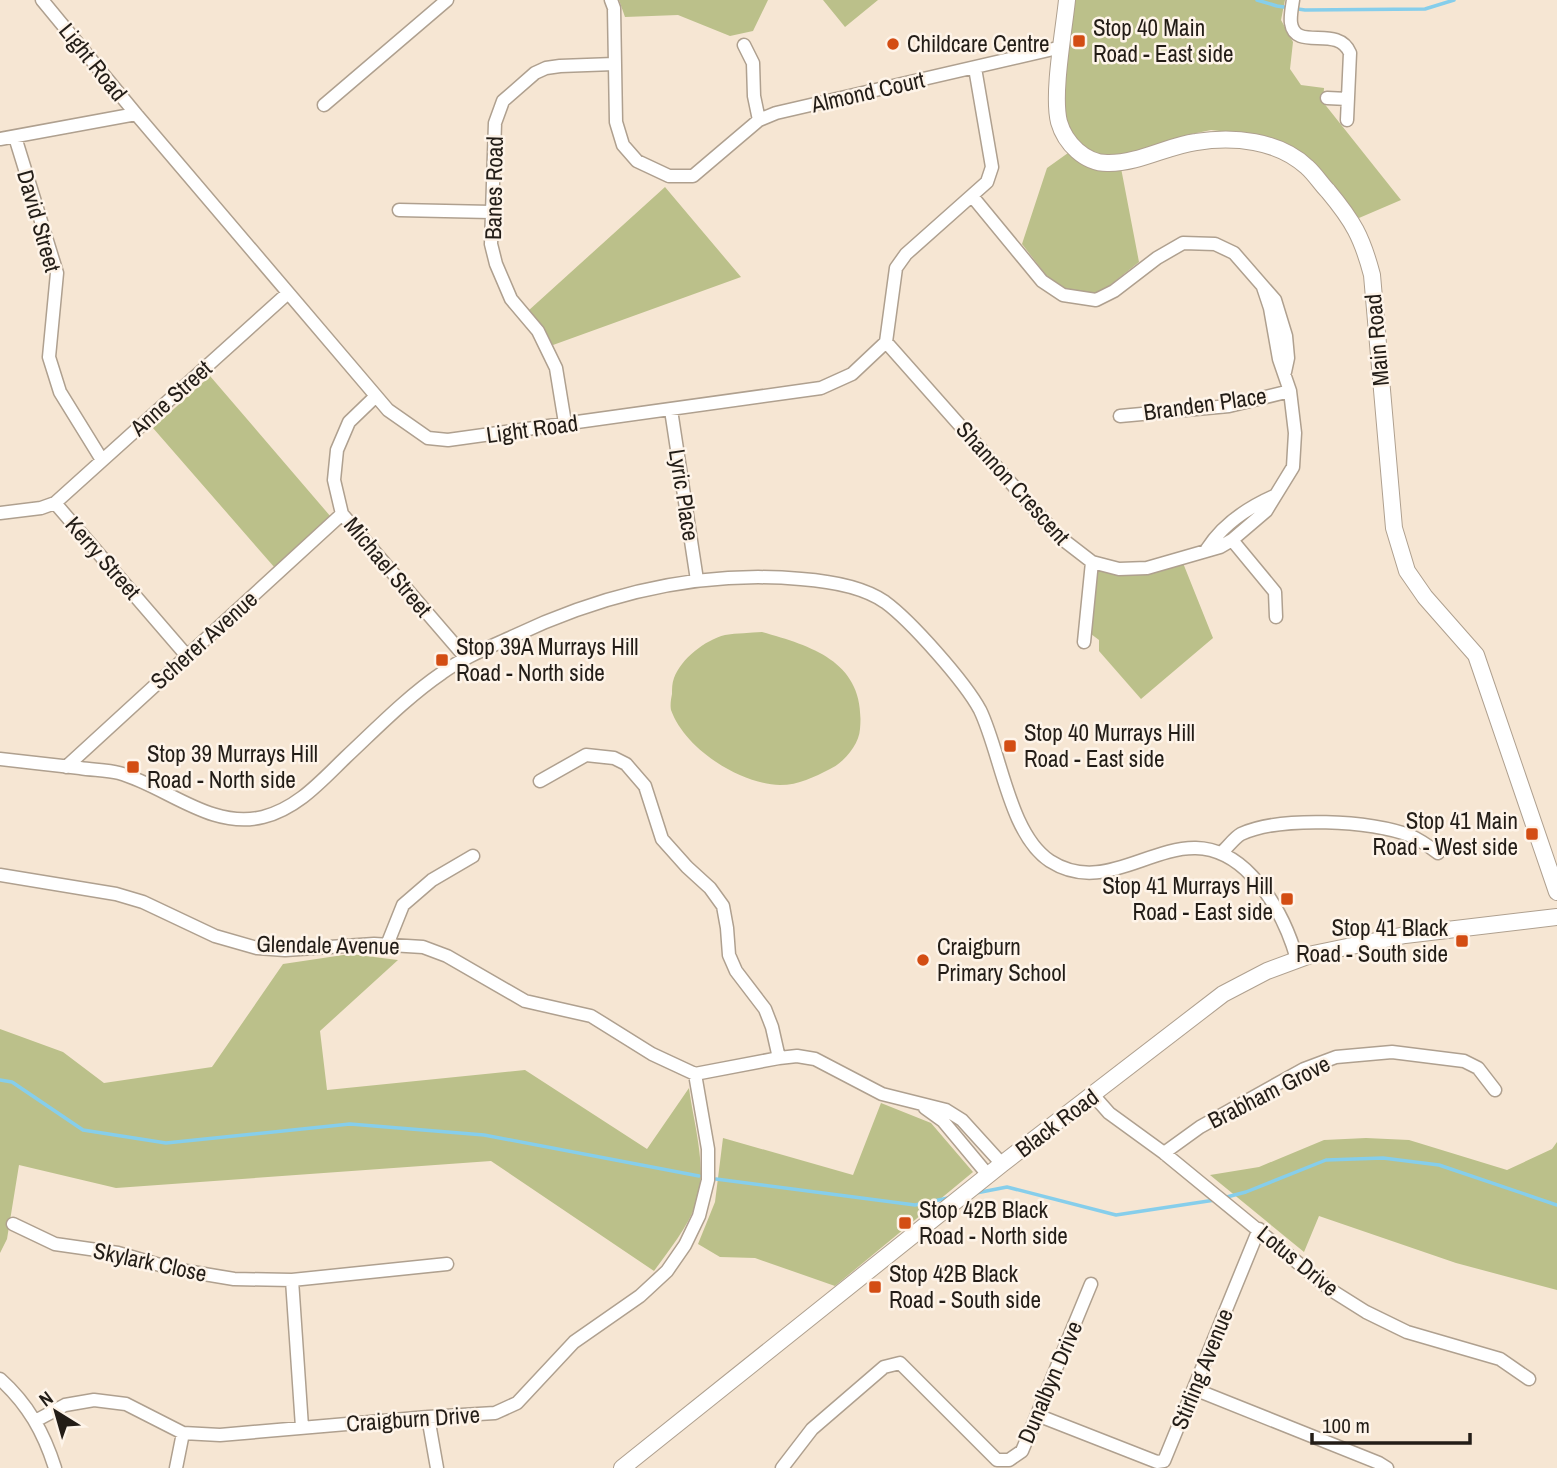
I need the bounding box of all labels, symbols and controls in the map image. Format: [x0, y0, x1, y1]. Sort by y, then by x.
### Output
place label: Stop 40 Main Road - East side [1093, 12, 1233, 69]
street label: Light Road [52, 16, 134, 107]
place label: Childcare Centre [907, 28, 1050, 59]
marker: Stop 40 Main Road - East side [1071, 33, 1087, 49]
marker: Childcare Centre [885, 36, 901, 52]
street label: Almond Court [807, 63, 928, 120]
street label: Banes Road [477, 136, 510, 240]
street label: David Street [10, 166, 69, 276]
street label: Main Road [1357, 293, 1396, 387]
street label: Anne Street [123, 353, 218, 443]
street label: Branden Place [1142, 380, 1268, 427]
street label: Light Road [484, 407, 580, 450]
street label: Shannon Crescent [950, 414, 1077, 551]
street label: Lyric Place [662, 447, 707, 543]
street label: Kerry Street [59, 510, 148, 606]
street label: Michael Street [337, 510, 439, 623]
street label: Scherer Avenue [144, 583, 264, 696]
place label: Stop 39A Murrays Hill Road - North side [456, 631, 638, 688]
marker: Stop 39A Murrays Hill Road - North side [434, 652, 450, 668]
place label: Stop 40 Murrays Hill Road - East side [1024, 717, 1195, 774]
place label: Stop 39 Murrays Hill Road - North side [147, 738, 318, 795]
marker: Stop 40 Murrays Hill Road - East side [1002, 738, 1018, 754]
marker: Stop 39 Murrays Hill Road - North side [125, 759, 141, 775]
place label: Stop 41 Main Road - West side [1373, 805, 1518, 862]
marker: Stop 41 Main Road - West side [1524, 826, 1540, 842]
place label: Stop 41 Murrays Hill Road - East side [1102, 870, 1273, 927]
marker: Stop 41 Murrays Hill Road - East side [1279, 891, 1295, 907]
place label: Stop 41 Black Road - South side [1296, 912, 1449, 969]
street label: Glendale Avenue [256, 928, 400, 961]
place label: Craigburn Primary School [937, 931, 1066, 988]
marker: Stop 41 Black Road - South side [1454, 933, 1470, 949]
marker: Craigburn Primary School [915, 952, 931, 968]
street label: Brabham Grove [1202, 1048, 1335, 1136]
street label: Black Road [1009, 1081, 1105, 1164]
place label: Stop 42B Black Road - North side [919, 1194, 1068, 1251]
marker: Stop 42B Black Road - North side [897, 1215, 913, 1231]
street label: Lotus Drive [1251, 1218, 1346, 1303]
street label: Skylark Close [91, 1234, 210, 1289]
place label: Stop 42B Black Road - South side [889, 1258, 1041, 1315]
marker: Stop 42B Black Road - South side [867, 1279, 883, 1295]
street label: Stirling Avenue [1163, 1304, 1240, 1434]
street label: Dunalbyn Drive [1010, 1316, 1089, 1448]
north arrow [21, 1377, 91, 1447]
text: N [33, 1385, 58, 1412]
street label: Craigburn Drive [345, 1398, 481, 1439]
scale bar [1312, 1402, 1470, 1446]
text: 100 m [1322, 1411, 1370, 1440]

